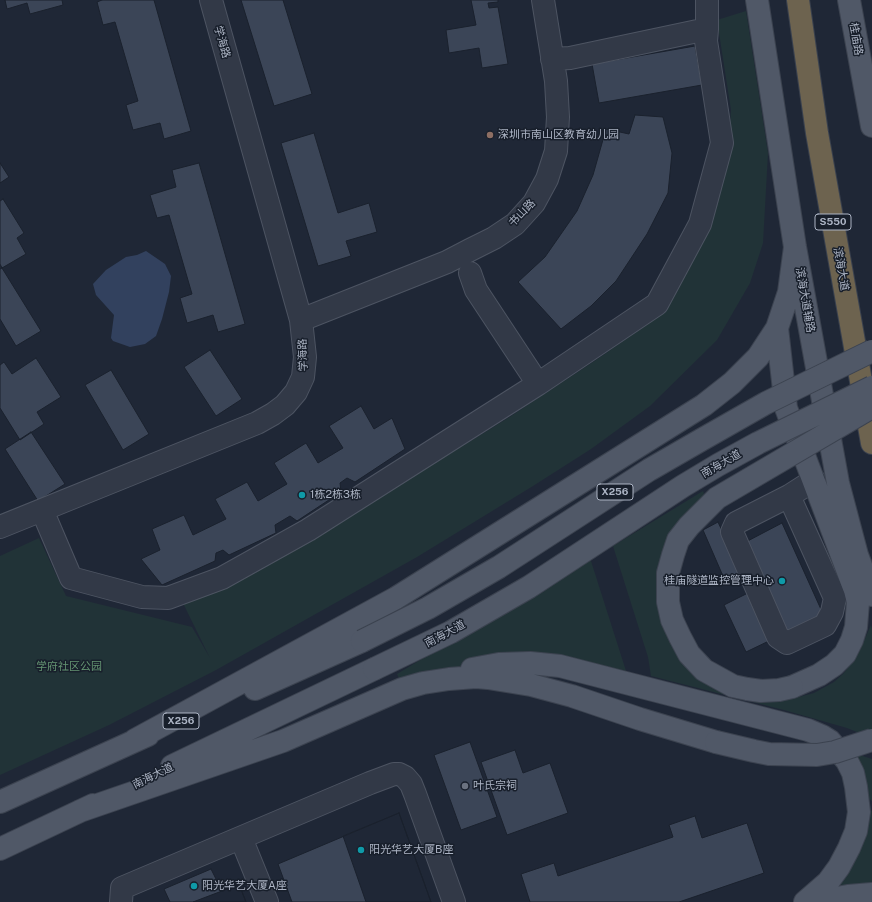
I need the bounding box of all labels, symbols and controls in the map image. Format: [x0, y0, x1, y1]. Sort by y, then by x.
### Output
street label: 桂庙路 [847, 22, 865, 56]
street label: 学海路 [211, 24, 233, 60]
place label: 深圳市南山区教育幼儿园 [498, 128, 619, 142]
marker: 深圳市南山区教育幼儿园 [485, 130, 495, 140]
street label: 书山路 [506, 197, 538, 229]
road number: S550 [815, 214, 851, 230]
street label: 滨海大道 [831, 246, 851, 292]
street label: 滨海大道辅路 [793, 266, 817, 334]
street label: 学海路 [296, 338, 310, 372]
street label: 南海大道 [699, 447, 743, 481]
road number: X256 [597, 484, 633, 500]
place label: 1栋2栋3栋 [310, 488, 361, 502]
marker: 1栋2栋3栋 [297, 490, 307, 500]
place label: 桂庙隧道监控管理中心 [664, 574, 774, 588]
marker: 桂庙隧道监控管理中心 [777, 576, 787, 586]
street label: 南海大道 [422, 618, 468, 650]
park label: 学府社区公园 [36, 660, 102, 674]
road number: X256 [163, 713, 199, 729]
street label: 南海大道 [130, 760, 176, 792]
place label: 叶氏宗祠 [473, 779, 517, 793]
marker: 叶氏宗祠 [460, 781, 470, 791]
place label: 阳光华艺大厦B座 [369, 843, 453, 857]
marker: 阳光华艺大厦B座 [356, 845, 366, 855]
place label: 阳光华艺大厦A座 [202, 879, 287, 893]
marker: 阳光华艺大厦A座 [189, 881, 199, 891]

